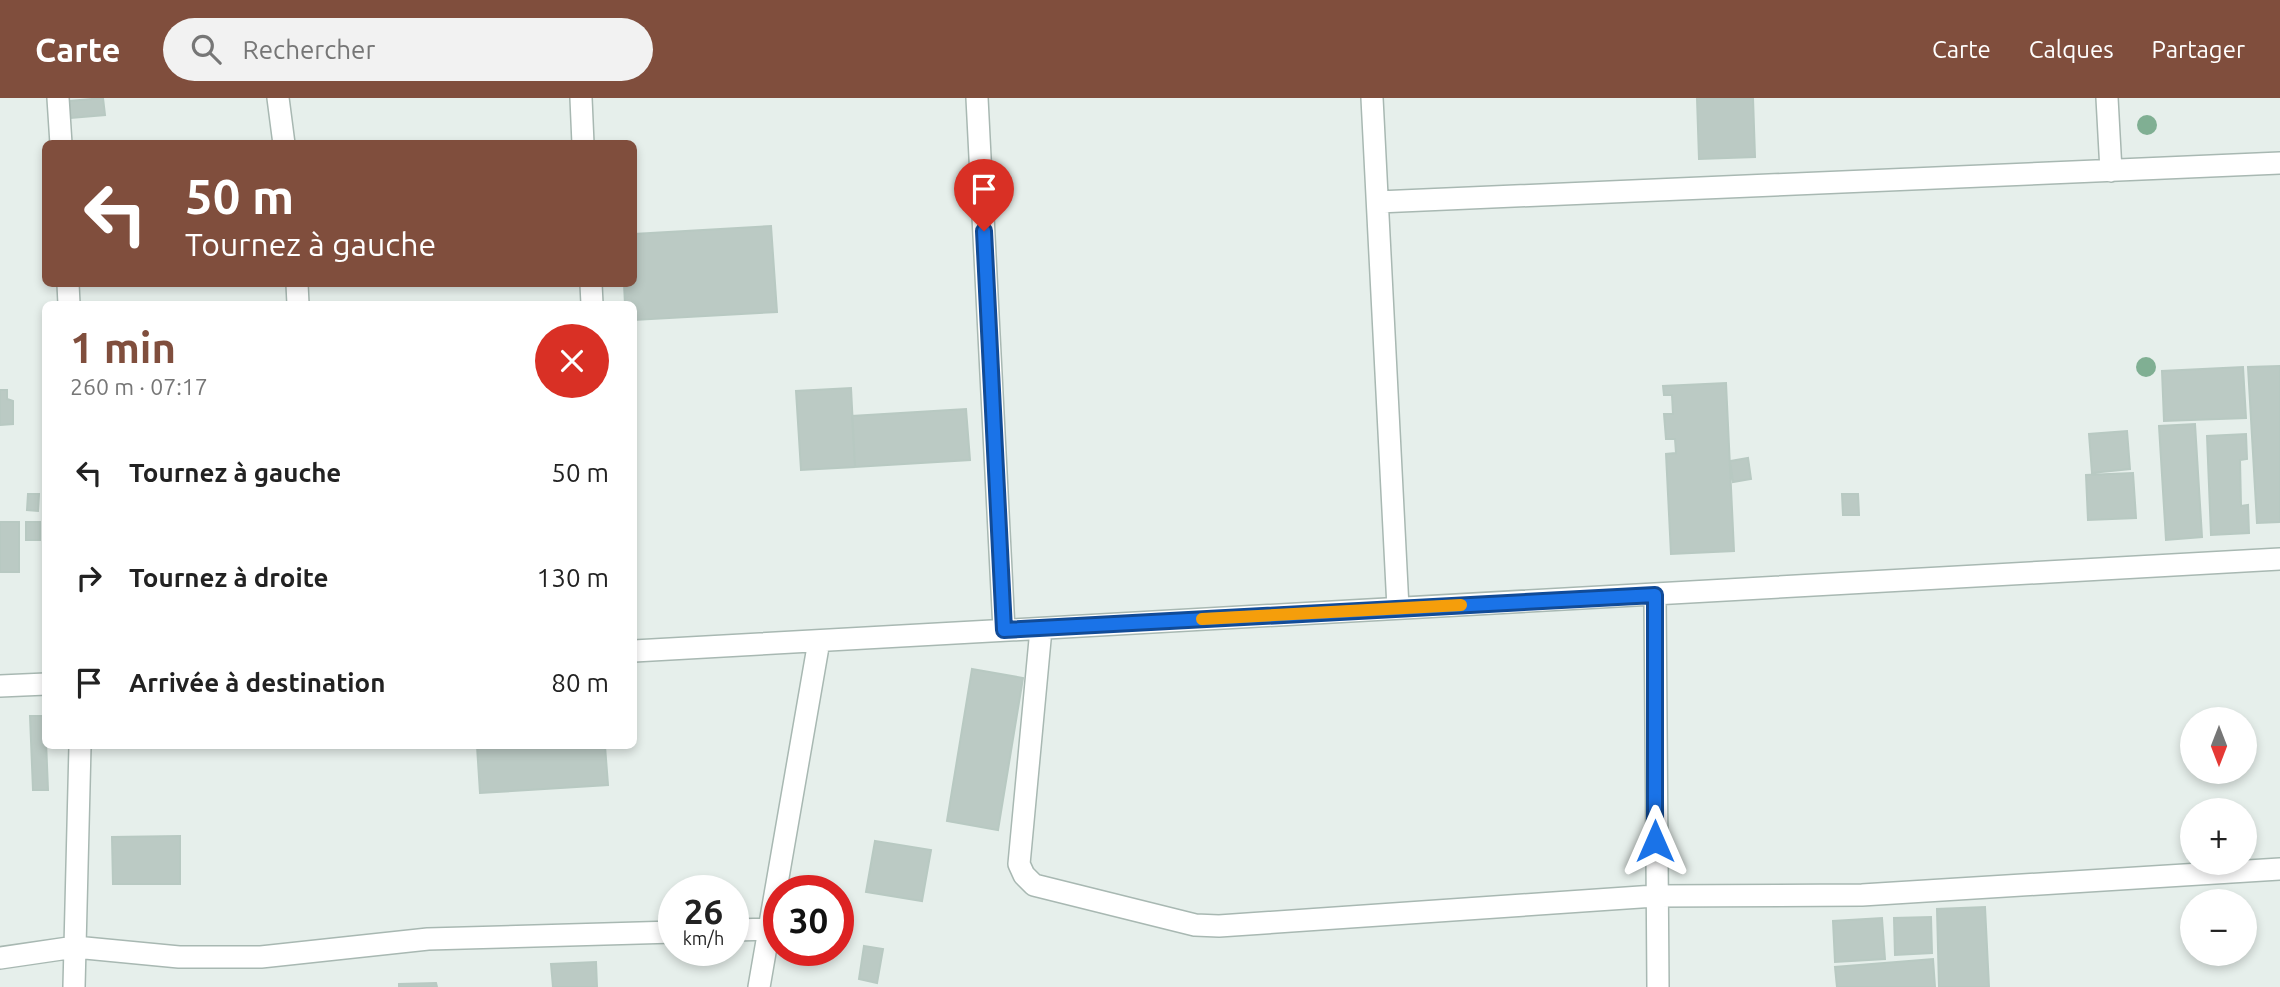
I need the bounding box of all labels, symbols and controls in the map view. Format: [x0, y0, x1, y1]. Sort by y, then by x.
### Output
search box [163, 18, 653, 81]
icon: search [187, 30, 225, 68]
text: Carte [35, 31, 121, 68]
text: Rechercher [243, 35, 375, 64]
text: Carte [1932, 36, 1991, 63]
text: Calques [2029, 36, 2114, 63]
text: Partager [2152, 36, 2245, 63]
pin [954, 159, 1014, 231]
icon: left [70, 168, 161, 259]
text: 50 m [185, 168, 294, 223]
icon: arrive [965, 170, 1003, 208]
text: Tournez à gauche [185, 226, 436, 262]
text: 1 min [70, 324, 176, 371]
button: close [535, 324, 609, 398]
text: 260 m · 07:17 [70, 374, 208, 399]
icon: left [70, 454, 108, 492]
text: Tournez à gauche [129, 458, 341, 487]
text: 50 m [551, 458, 609, 487]
icon: right [70, 559, 108, 597]
text: Tournez à droite [129, 563, 328, 592]
text: 130 m [537, 563, 609, 592]
icon: arrive [70, 664, 108, 702]
text: Arrivée à destination [129, 668, 385, 697]
text: 80 m [551, 668, 609, 697]
north arrow [2180, 707, 2258, 784]
map controls [2180, 707, 2257, 966]
button: + [2180, 798, 2257, 875]
position arrow [1618, 804, 1692, 878]
speed limit sign: 30 [763, 875, 854, 966]
button: − [2180, 889, 2257, 966]
text: 26 [684, 891, 723, 931]
text: km/h [683, 928, 724, 948]

